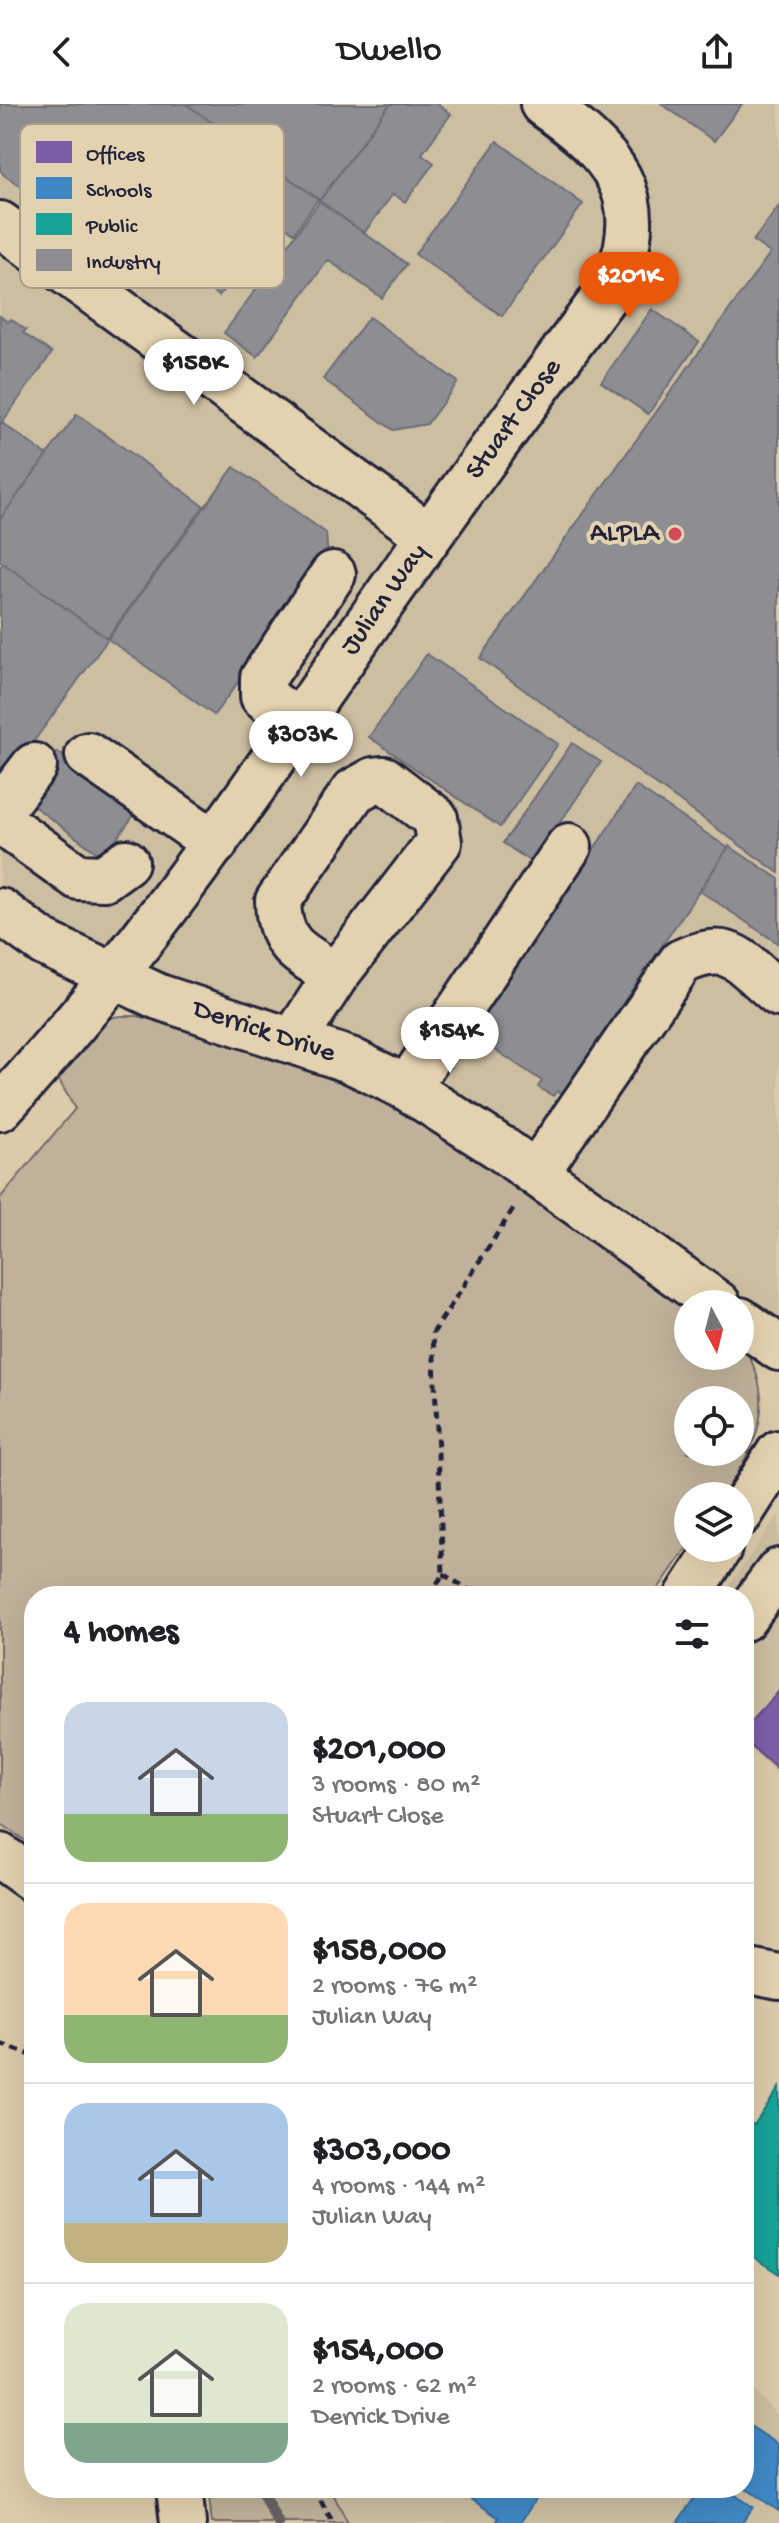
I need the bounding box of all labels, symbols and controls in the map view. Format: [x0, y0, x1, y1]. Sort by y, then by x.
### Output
icon: back [40, 30, 84, 74]
icon: share [695, 30, 739, 74]
text: Dwello [337, 31, 442, 74]
legend [20, 124, 284, 288]
text: Offices [86, 143, 145, 169]
text: Schools [86, 179, 152, 205]
text: Public [85, 215, 139, 241]
text: Industry [86, 251, 161, 277]
pin: $201K [573, 252, 685, 320]
text: $201K [597, 262, 661, 293]
pin: $158K [138, 339, 250, 407]
text: $158K [162, 349, 226, 380]
street label: Stuart Close [459, 352, 570, 486]
place label: ALPLA [590, 518, 660, 551]
marker: ALPLA [666, 525, 684, 543]
street label: Julian Way [334, 537, 435, 662]
pin: $303K [245, 711, 357, 779]
text: $303K [267, 721, 335, 752]
street label: Derrick Drive [186, 992, 340, 1071]
pin: $154K [394, 1007, 506, 1075]
text: $154K [419, 1017, 481, 1048]
north arrow [674, 1290, 754, 1370]
map controls [674, 1290, 754, 1562]
button: locate [674, 1386, 754, 1466]
button: layers [674, 1482, 754, 1562]
icon: filters [670, 1612, 714, 1656]
text: 4 homes [64, 1614, 178, 1654]
text: $201,000 [312, 1731, 446, 1771]
icon: home [128, 1734, 224, 1830]
text: 3 rooms · 80 m² [312, 1771, 480, 1802]
text: Stuart Close [312, 1802, 444, 1833]
text: $158,000 [312, 1932, 446, 1972]
icon: home [128, 1935, 224, 2031]
text: 2 rooms · 76 m² [312, 1972, 477, 2003]
text: Julian Way [312, 2003, 432, 2034]
text: $303,000 [312, 2132, 450, 2172]
icon: home [128, 2135, 224, 2231]
text: 4 rooms · 144 m² [312, 2172, 485, 2203]
text: Julian Way [312, 2203, 432, 2234]
text: $154,000 [312, 2332, 444, 2372]
icon: home [128, 2335, 224, 2431]
text: 2 rooms · 62 m² [312, 2372, 476, 2403]
text: Derrick Drive [312, 2403, 450, 2434]

